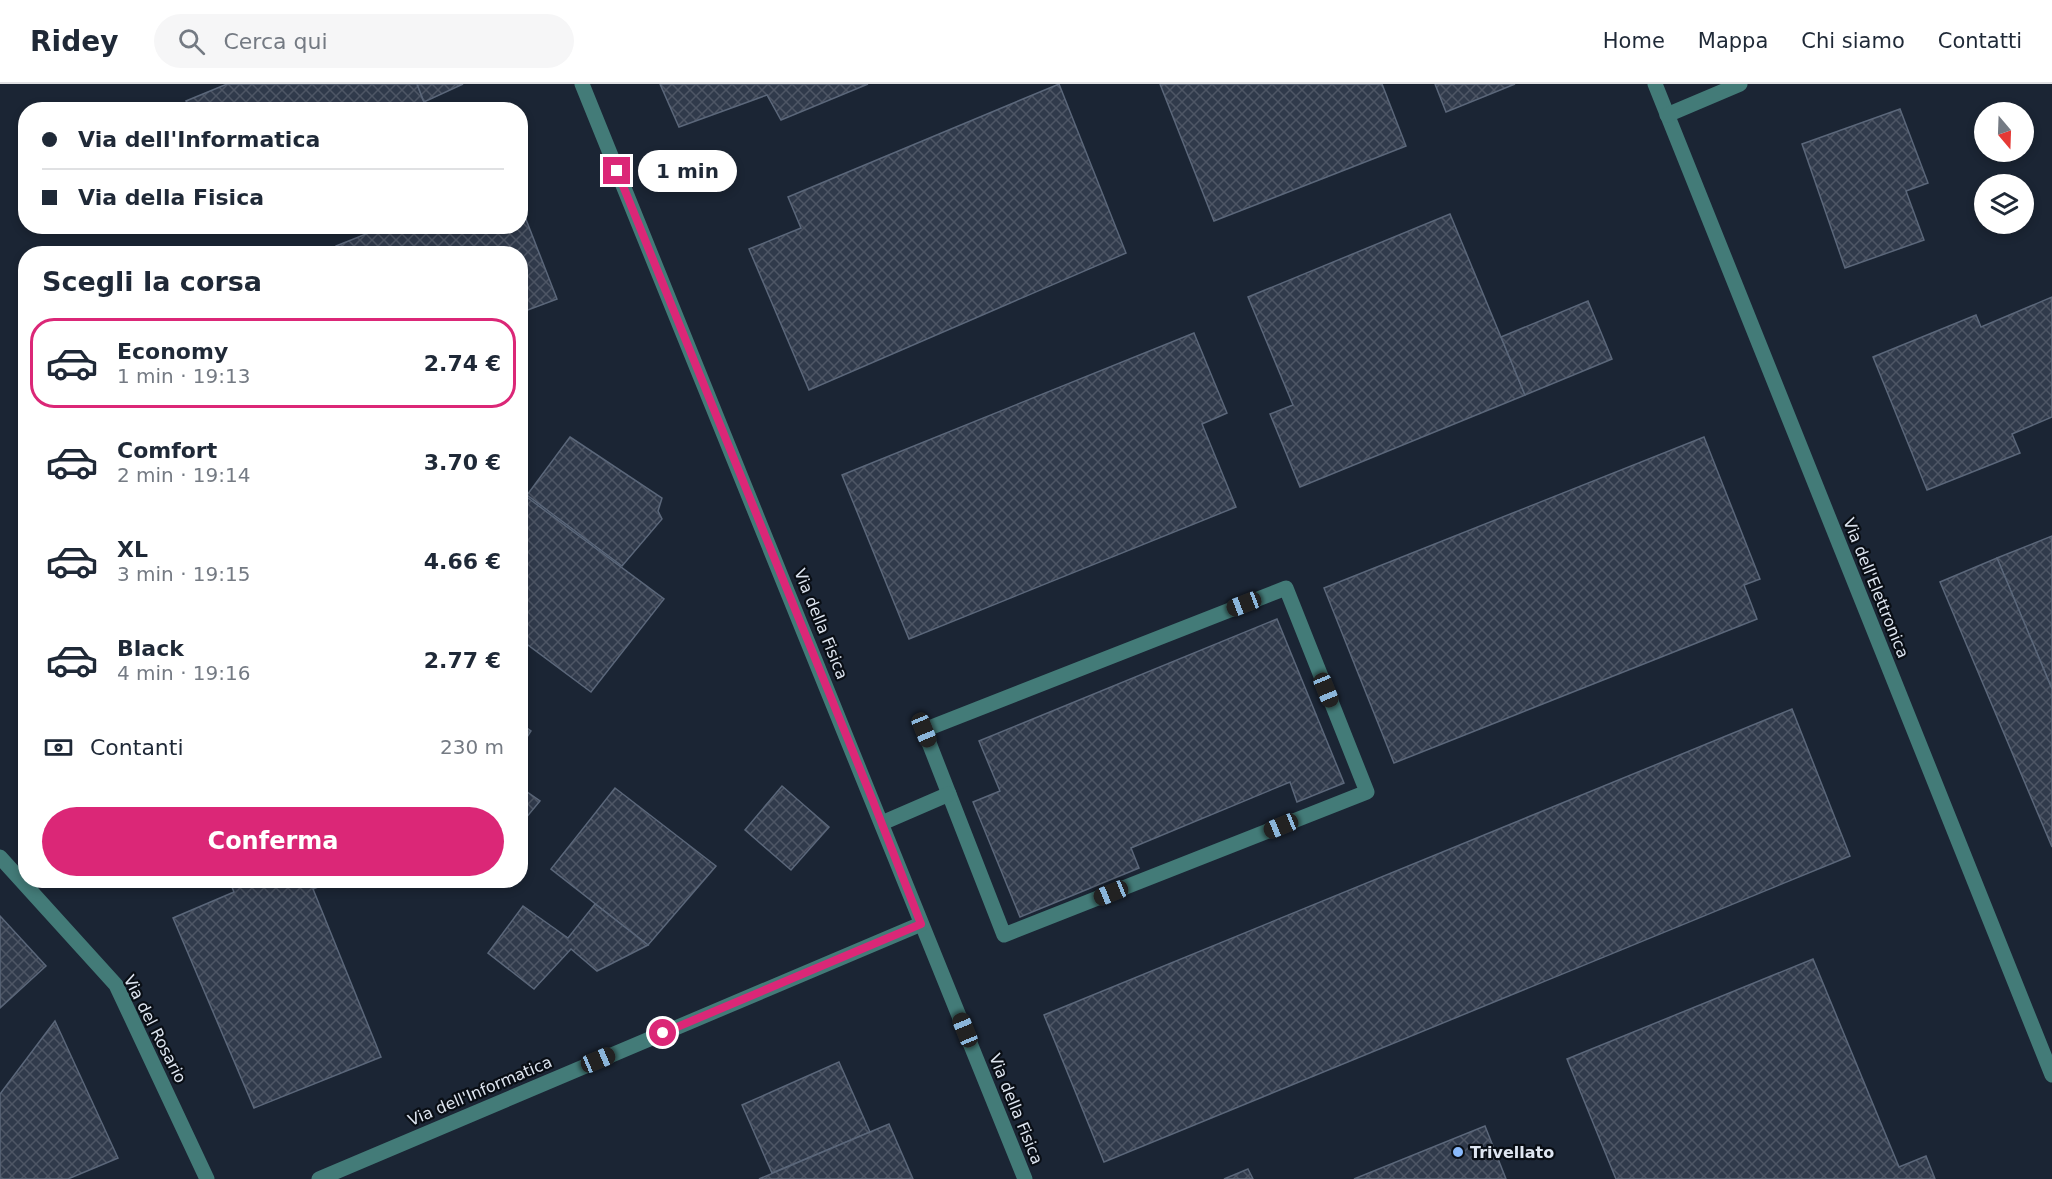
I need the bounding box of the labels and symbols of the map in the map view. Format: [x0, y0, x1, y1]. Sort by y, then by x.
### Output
north arrow [1974, 102, 2034, 162]
callout: 1 min [638, 150, 737, 192]
route end [603, 157, 630, 184]
street label: Via dell'Elettronica [1839, 515, 1913, 661]
street label: Via della Fisica [790, 566, 852, 682]
car [1224, 589, 1264, 619]
car [1311, 670, 1341, 710]
car [909, 710, 939, 750]
car [1261, 811, 1301, 841]
car [1091, 878, 1131, 908]
street label: Via del Rosario [120, 972, 190, 1086]
car [950, 1010, 980, 1050]
route start [649, 1019, 676, 1046]
car [578, 1045, 618, 1075]
street label: Via della Fisica [985, 1051, 1047, 1167]
street label: Via dell'Informatica [405, 1052, 555, 1130]
place label: Trivellato [1470, 1143, 1554, 1162]
marker: Trivellato [1451, 1145, 1465, 1159]

